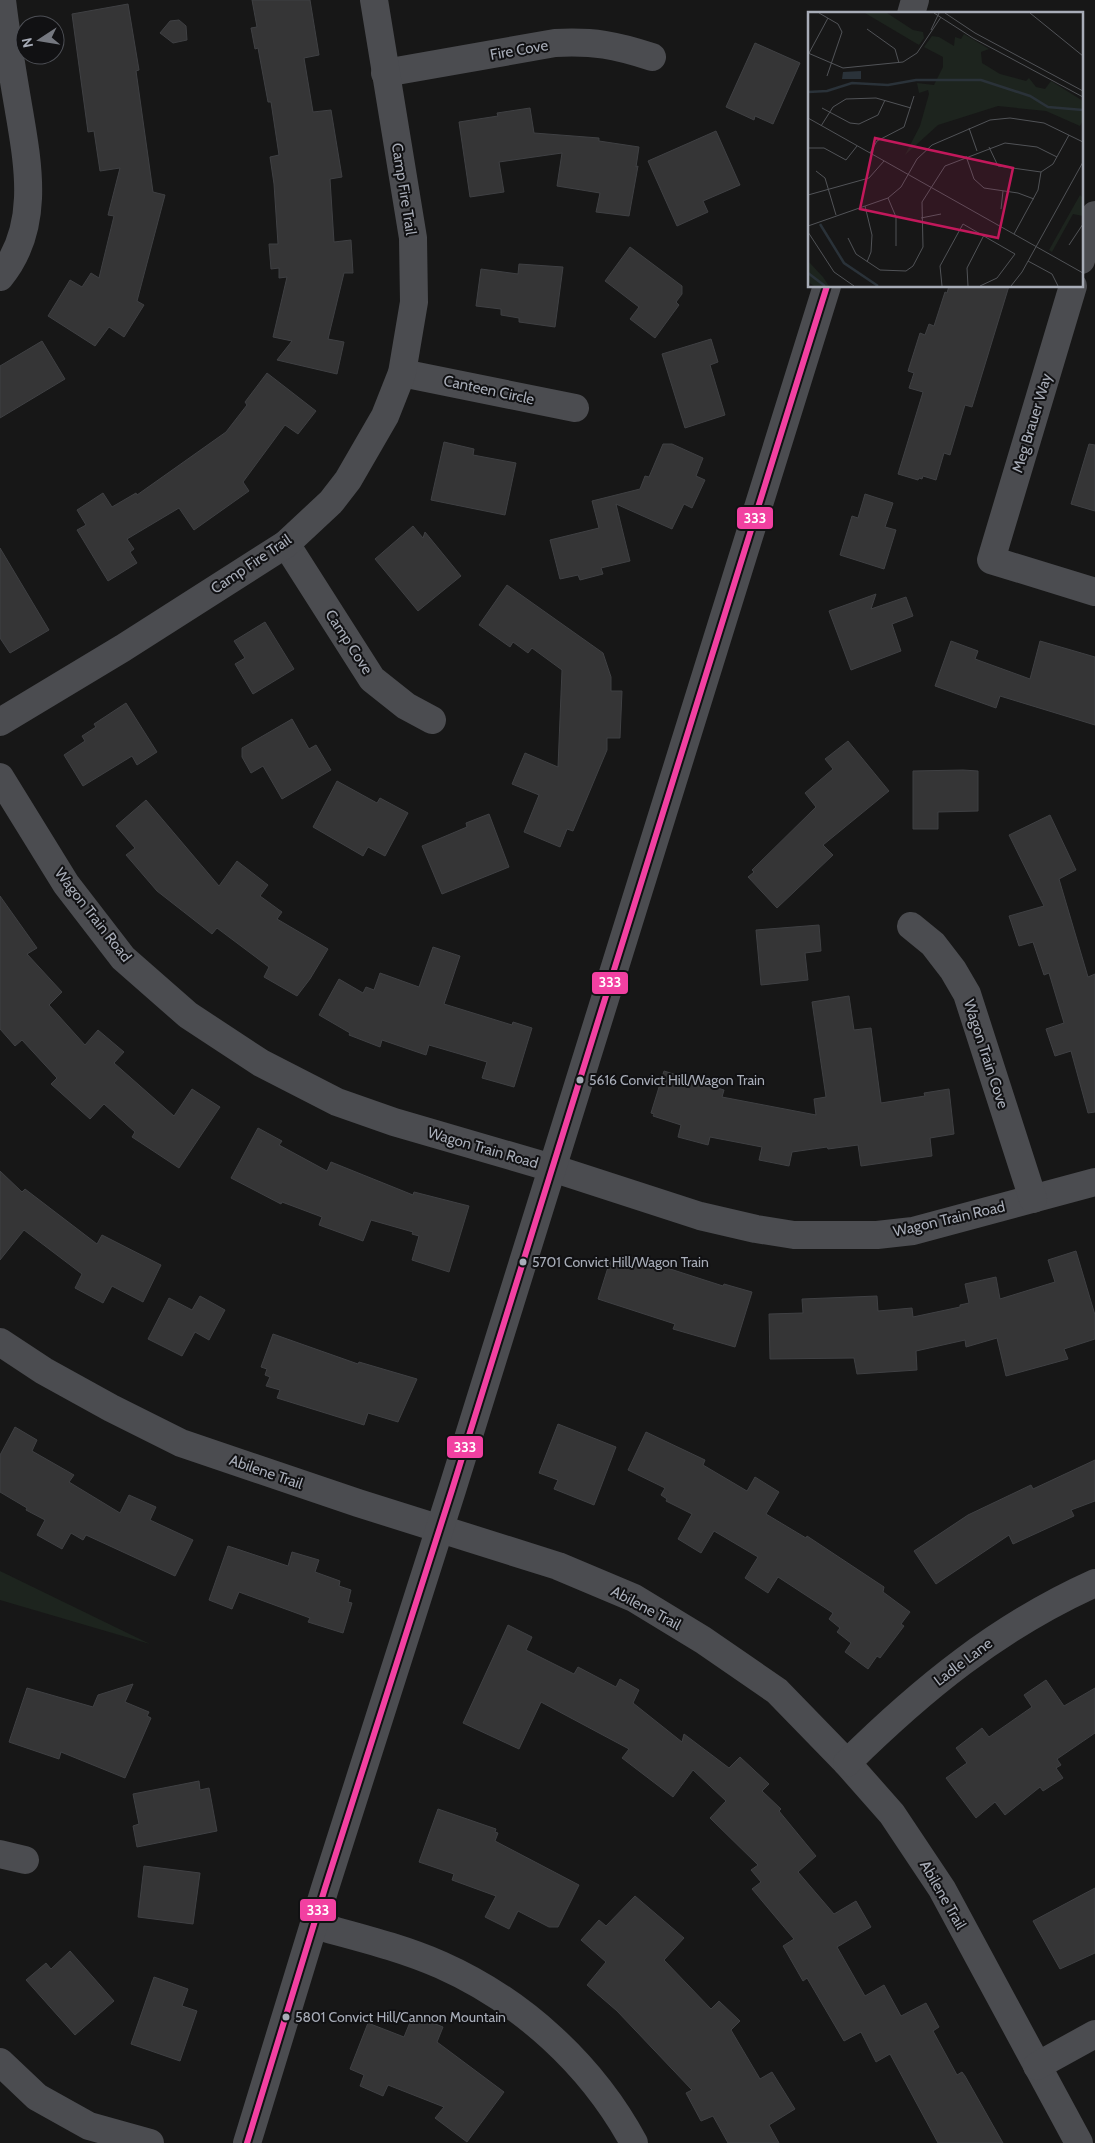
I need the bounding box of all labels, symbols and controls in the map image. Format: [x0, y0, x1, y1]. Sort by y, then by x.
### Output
inset map [808, 12, 1082, 288]
north arrow [15, 15, 65, 65]
text: N [17, 36, 37, 49]
street label: Fire Cove [489, 36, 550, 64]
street label: Camp Fire Trail [388, 142, 420, 237]
street label: Meg Brauer Way [1008, 371, 1056, 475]
street label: Canteen Circle [442, 372, 536, 408]
line badge: 333 [736, 506, 774, 530]
text: 333 [744, 509, 766, 527]
street label: Camp Fire Trail [207, 530, 295, 597]
street label: Camp Cove [321, 606, 377, 678]
street label: Wagon Train Road [51, 864, 135, 966]
line badge: 333 [591, 971, 629, 995]
text: 333 [599, 973, 621, 991]
street label: Wagon Train Cove [960, 997, 1012, 1111]
place label: 5616 Convict Hill/Wagon Train [589, 1071, 765, 1089]
marker: 5616 Convict Hill/Wagon Train [575, 1075, 585, 1085]
street label: Wagon Train Road [426, 1124, 540, 1172]
street label: Wagon Train Road [891, 1197, 1007, 1241]
place label: 5701 Convict Hill/Wagon Train [532, 1253, 709, 1271]
marker: 5701 Convict Hill/Wagon Train [518, 1257, 528, 1267]
line badge: 333 [446, 1435, 484, 1459]
text: 333 [454, 1438, 476, 1456]
street label: Abilene Trail [227, 1451, 306, 1493]
street label: Abilene Trail [608, 1582, 684, 1634]
street label: Ladle Lane [930, 1634, 996, 1690]
street label: Abilene Trail [916, 1857, 970, 1933]
line badge: 333 [299, 1898, 337, 1922]
text: 333 [307, 1901, 329, 1919]
place label: 5801 Convict Hill/Cannon Mountain [295, 2008, 506, 2026]
marker: 5801 Convict Hill/Cannon Mountain [281, 2012, 291, 2022]

